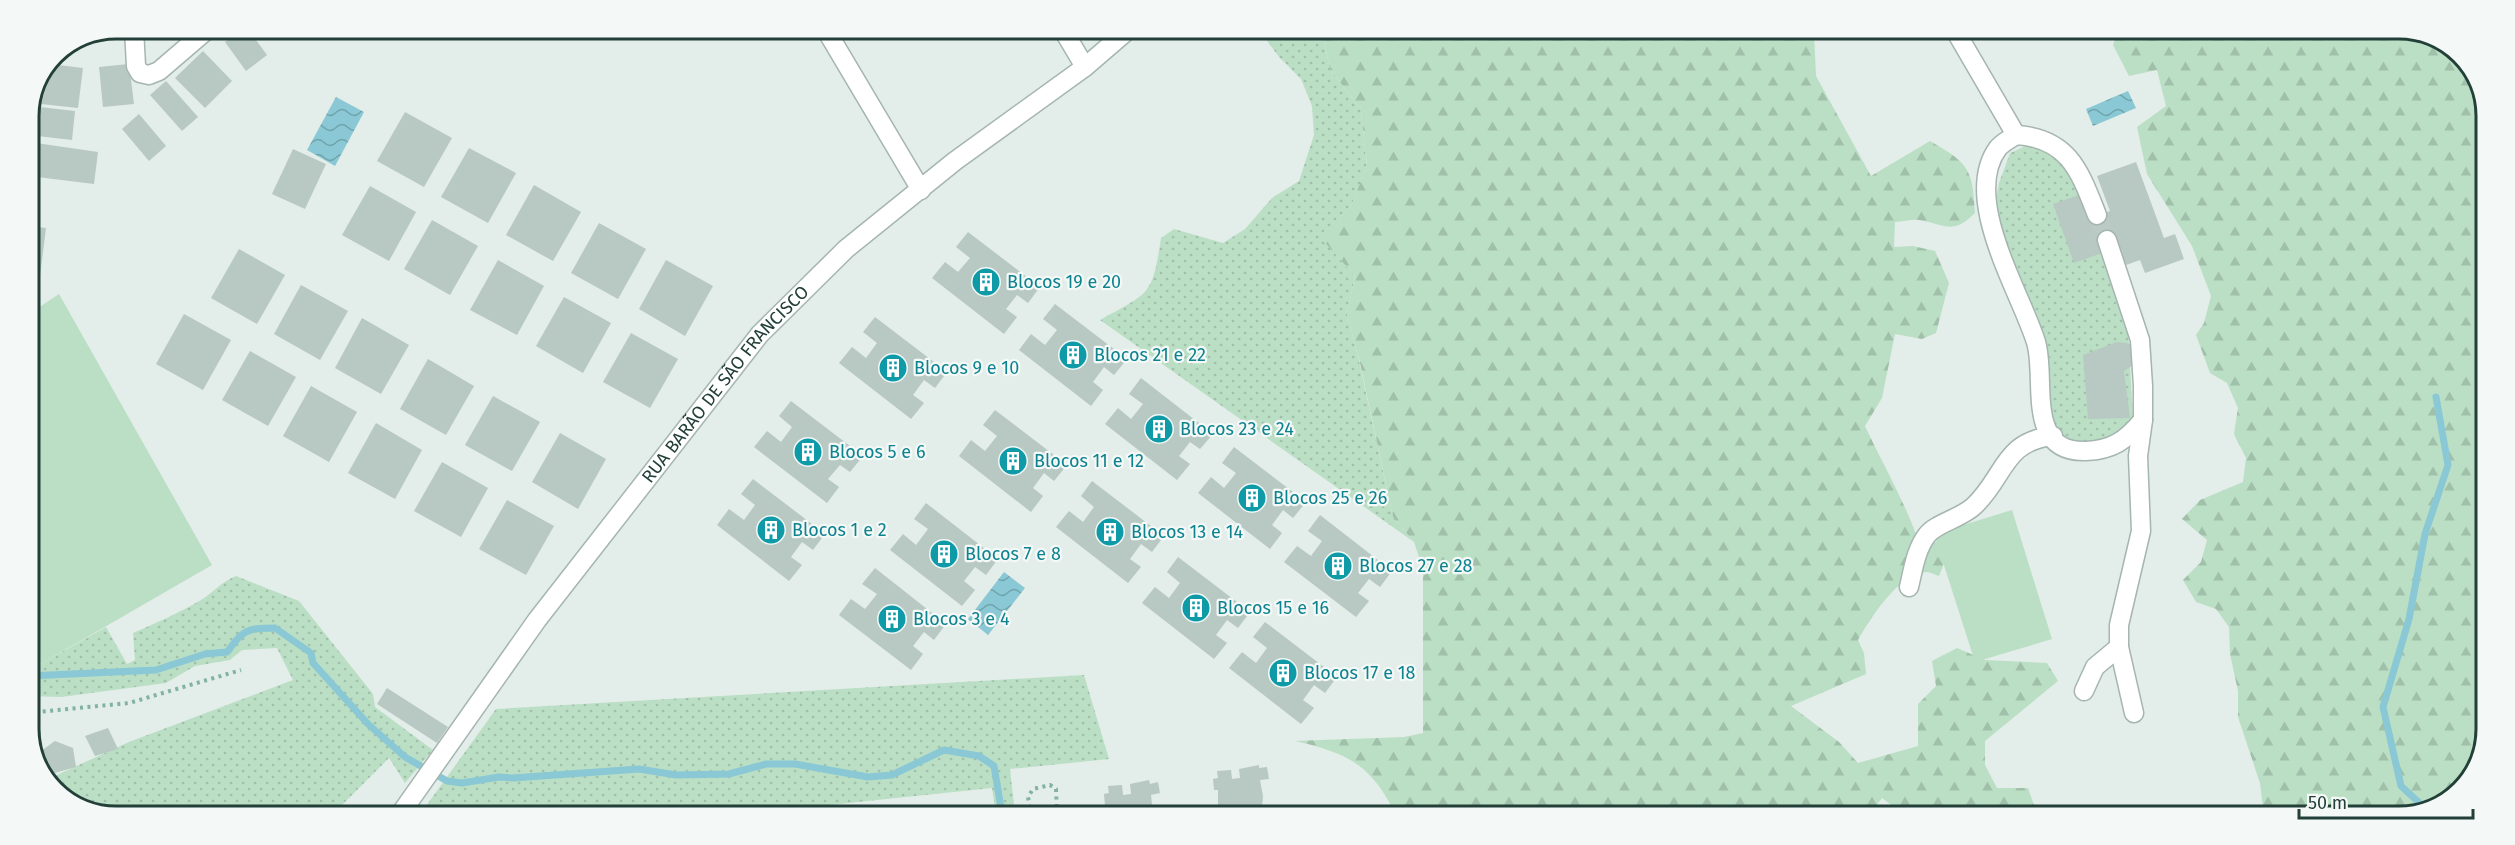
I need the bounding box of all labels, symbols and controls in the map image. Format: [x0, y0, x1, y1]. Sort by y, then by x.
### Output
building icon: Blocos 19 e 20 [970, 266, 1002, 298]
place label: Blocos 19 e 20 [1007, 271, 1121, 293]
street label: RUA BARÃO DE SÃO FRANCISCO [637, 281, 813, 487]
building icon: Blocos 21 e 22 [1057, 339, 1089, 371]
place label: Blocos 21 e 22 [1094, 344, 1206, 366]
building icon: Blocos 9 e 10 [877, 352, 909, 384]
place label: Blocos 9 e 10 [914, 357, 1019, 379]
building icon: Blocos 23 e 24 [1143, 413, 1175, 445]
place label: Blocos 23 e 24 [1180, 418, 1294, 440]
building icon: Blocos 5 e 6 [792, 436, 824, 468]
place label: Blocos 5 e 6 [829, 441, 926, 463]
building icon: Blocos 11 e 12 [997, 445, 1029, 477]
place label: Blocos 11 e 12 [1034, 450, 1144, 472]
building icon: Blocos 25 e 26 [1236, 482, 1268, 514]
place label: Blocos 25 e 26 [1273, 487, 1387, 509]
building icon: Blocos 1 e 2 [755, 514, 787, 546]
building icon: Blocos 13 e 14 [1094, 516, 1126, 548]
place label: Blocos 1 e 2 [792, 519, 887, 541]
place label: Blocos 13 e 14 [1131, 521, 1243, 543]
building icon: Blocos 7 e 8 [928, 538, 960, 570]
place label: Blocos 7 e 8 [965, 543, 1061, 565]
building icon: Blocos 27 e 28 [1322, 550, 1354, 582]
place label: Blocos 27 e 28 [1359, 555, 1473, 577]
building icon: Blocos 15 e 16 [1180, 592, 1212, 624]
place label: Blocos 15 e 16 [1217, 597, 1329, 619]
building icon: Blocos 3 e 4 [876, 603, 908, 635]
place label: Blocos 3 e 4 [913, 608, 1010, 630]
building icon: Blocos 17 e 18 [1267, 657, 1299, 689]
place label: Blocos 17 e 18 [1304, 662, 1416, 684]
scale bar [2299, 782, 2473, 820]
text: 50 m [2308, 792, 2347, 814]

